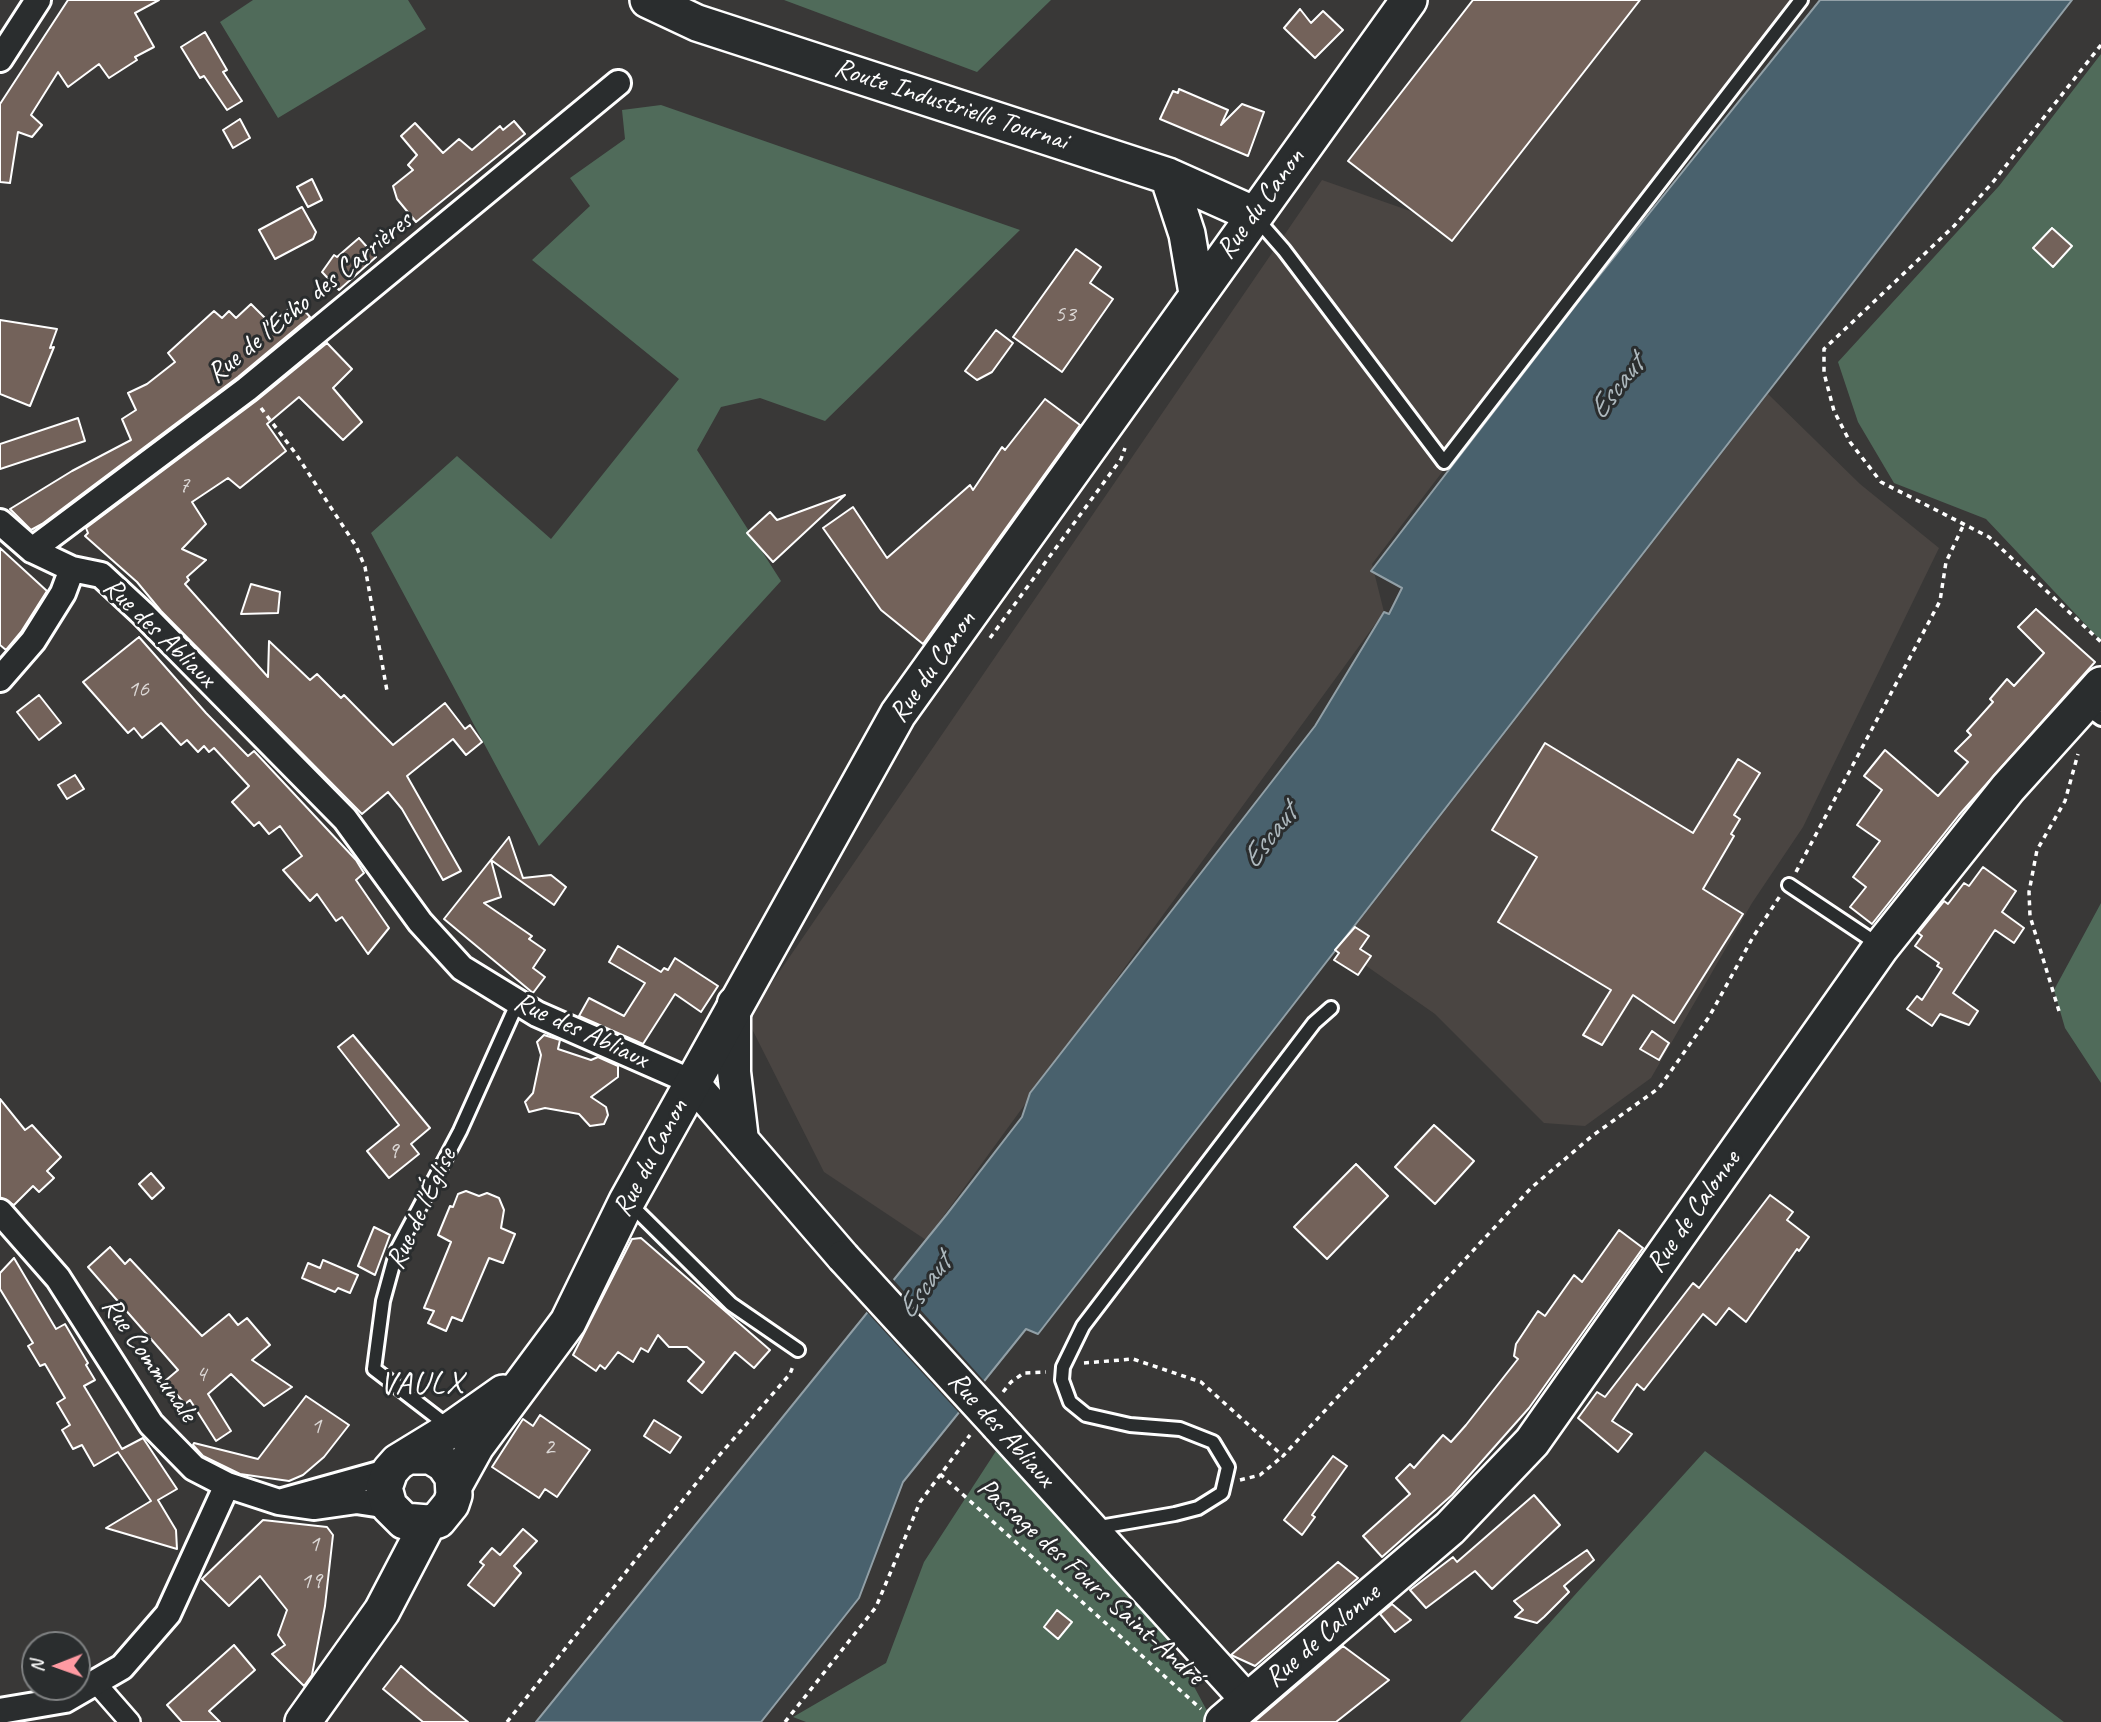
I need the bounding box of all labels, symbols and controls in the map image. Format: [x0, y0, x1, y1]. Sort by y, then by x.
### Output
street label: Route Industrielle Tournai [830, 51, 1072, 159]
street label: Rue du Canon [1210, 142, 1312, 266]
street label: Rue de l'Echo des Carrières [201, 205, 419, 391]
house number: 53 [1054, 301, 1076, 329]
water label: Escaut [1581, 349, 1653, 427]
house number: 7 [179, 472, 189, 500]
street label: Rue des Abliaux [95, 571, 223, 695]
street label: Rue du Canon [882, 605, 984, 729]
house number: 16 [127, 676, 149, 704]
water label: Escaut [1234, 798, 1306, 876]
street label: Rue des Abliaux [509, 985, 653, 1077]
street label: Rue du Canon [606, 1093, 696, 1223]
house number: 9 [388, 1138, 398, 1166]
street label: Rue de l'Église [379, 1143, 465, 1275]
street label: Rue de Calonne [1640, 1144, 1748, 1280]
water label: Escaut [890, 1248, 960, 1326]
street label: Rue Communale [94, 1291, 204, 1429]
house number: 4 [196, 1361, 206, 1389]
street label: Rue des Abliaux [940, 1365, 1062, 1495]
district label: VAULX [380, 1366, 464, 1404]
house number: 1 [311, 1413, 321, 1441]
house number: 2 [544, 1434, 554, 1462]
street label: Passage des Fours Saint-André [970, 1471, 1210, 1693]
house number: 1 [309, 1531, 319, 1559]
house number: 19 [300, 1568, 322, 1596]
street label: Rue de Calonne [1259, 1577, 1387, 1695]
north arrow [21, 1631, 91, 1701]
text: N [25, 1660, 49, 1672]

